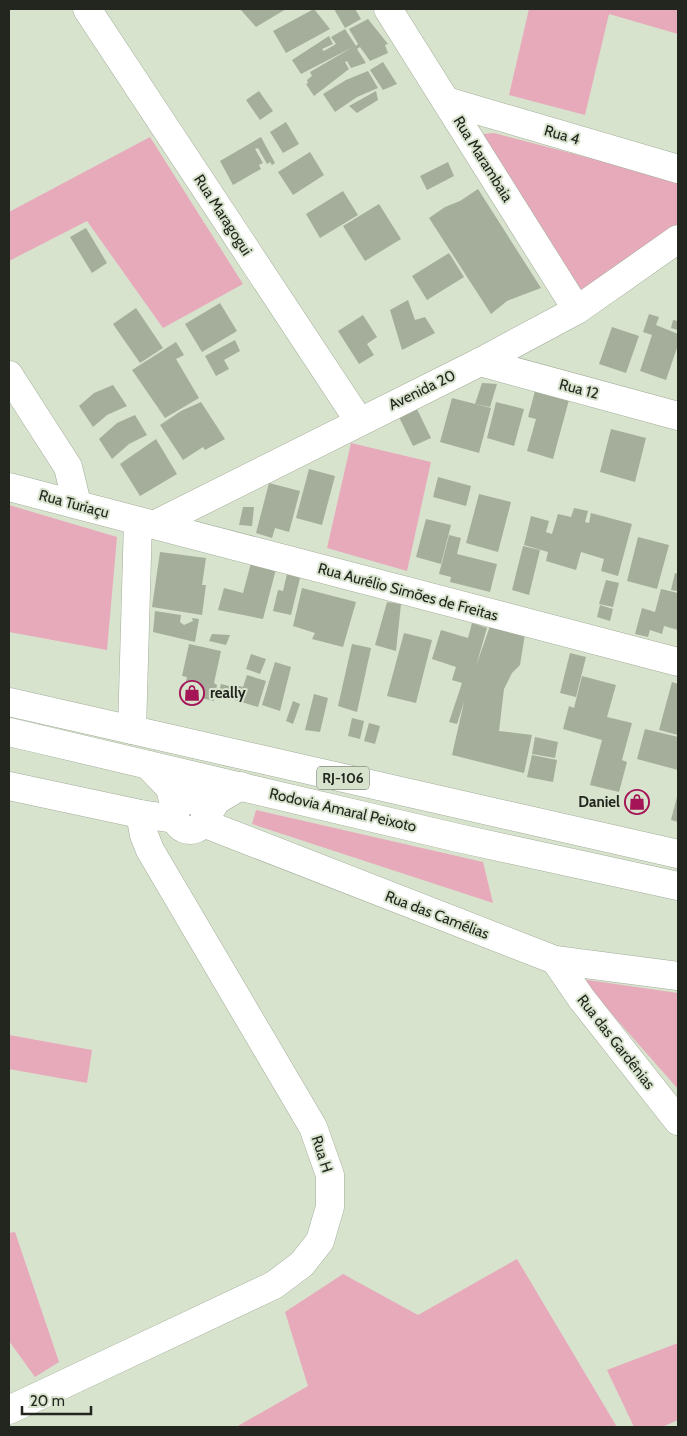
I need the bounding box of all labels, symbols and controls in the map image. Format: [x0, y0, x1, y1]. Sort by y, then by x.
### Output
street label: Rua Marambaia [450, 113, 517, 206]
street label: Rua 4 [542, 121, 582, 149]
street label: Rua Maragogui [190, 171, 256, 259]
street label: Avenida 20 [386, 366, 458, 414]
street label: Rua 12 [557, 375, 601, 403]
street label: Rua Turiaçu [37, 486, 111, 522]
street label: Rua Aurélio Simões de Freitas [316, 559, 500, 625]
shop icon: really [179, 680, 205, 706]
place label: really [210, 684, 247, 702]
road number: RJ-106 [317, 766, 369, 790]
street label: Rodovia Amaral Peixoto [268, 784, 418, 836]
shop icon: Daniel [624, 789, 650, 815]
place label: Daniel [578, 793, 620, 811]
street label: Rua das Camélias [383, 887, 491, 943]
street label: Rua das Gardênias [573, 991, 659, 1093]
street label: Rua H [308, 1133, 336, 1175]
scale bar [22, 1384, 91, 1416]
text: 20 m [30, 1392, 65, 1410]

